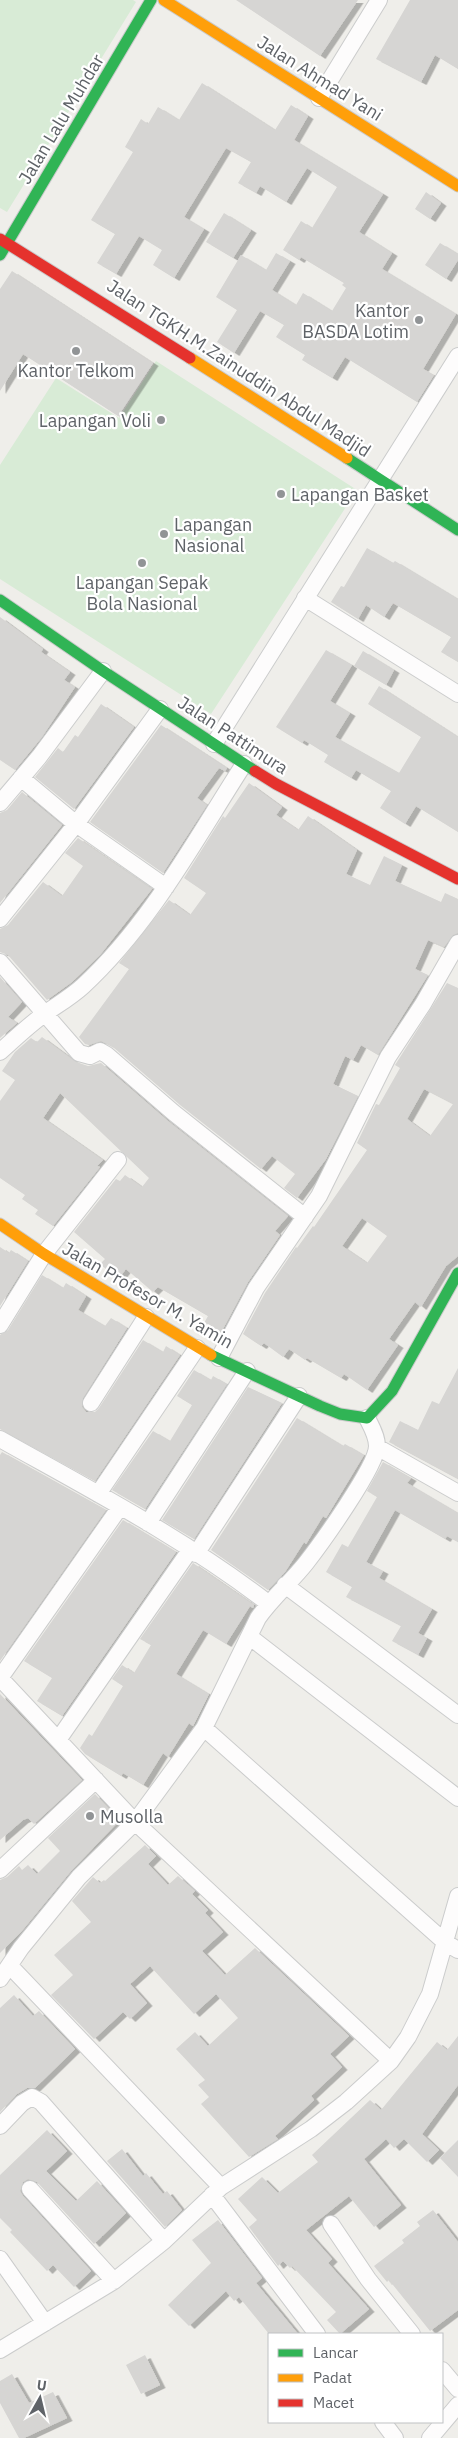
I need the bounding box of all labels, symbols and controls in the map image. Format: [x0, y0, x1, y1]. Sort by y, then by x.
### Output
street label: Jalan Ahmad Yani [253, 30, 387, 126]
street label: Jalan Lalu Muhdar [13, 50, 109, 188]
street label: Jalan TGKH.M.Zainuddin Abdul Madjid [103, 274, 375, 462]
place label: Kantor BASDA Lotim [302, 299, 409, 343]
marker: Kantor BASDA Lotim [413, 314, 425, 326]
marker: Kantor Telkom [70, 345, 82, 357]
place label: Kantor Telkom [17, 359, 135, 382]
place label: Lapangan Voli [39, 409, 151, 432]
marker: Lapangan Voli [155, 414, 167, 426]
place label: Lapangan Basket [291, 483, 429, 506]
marker: Lapangan Basket [275, 488, 287, 500]
place label: Lapangan Nasional [174, 513, 252, 557]
marker: Lapangan Nasional [158, 528, 170, 540]
marker: Lapangan Sepak Bola Nasional [136, 557, 148, 569]
place label: Lapangan Sepak Bola Nasional [76, 571, 209, 615]
street label: Jalan Pattimura [173, 691, 293, 779]
street label: Jalan Profesor M. Yamin [58, 1237, 238, 1353]
place label: Musolla [100, 1805, 163, 1828]
marker: Musolla [84, 1810, 96, 1822]
legend [268, 2333, 443, 2423]
text: Lancar [313, 2343, 359, 2362]
text: Padat [313, 2368, 352, 2387]
north arrow [15, 2373, 65, 2423]
text: U [36, 2376, 48, 2395]
text: Macet [313, 2393, 354, 2412]

